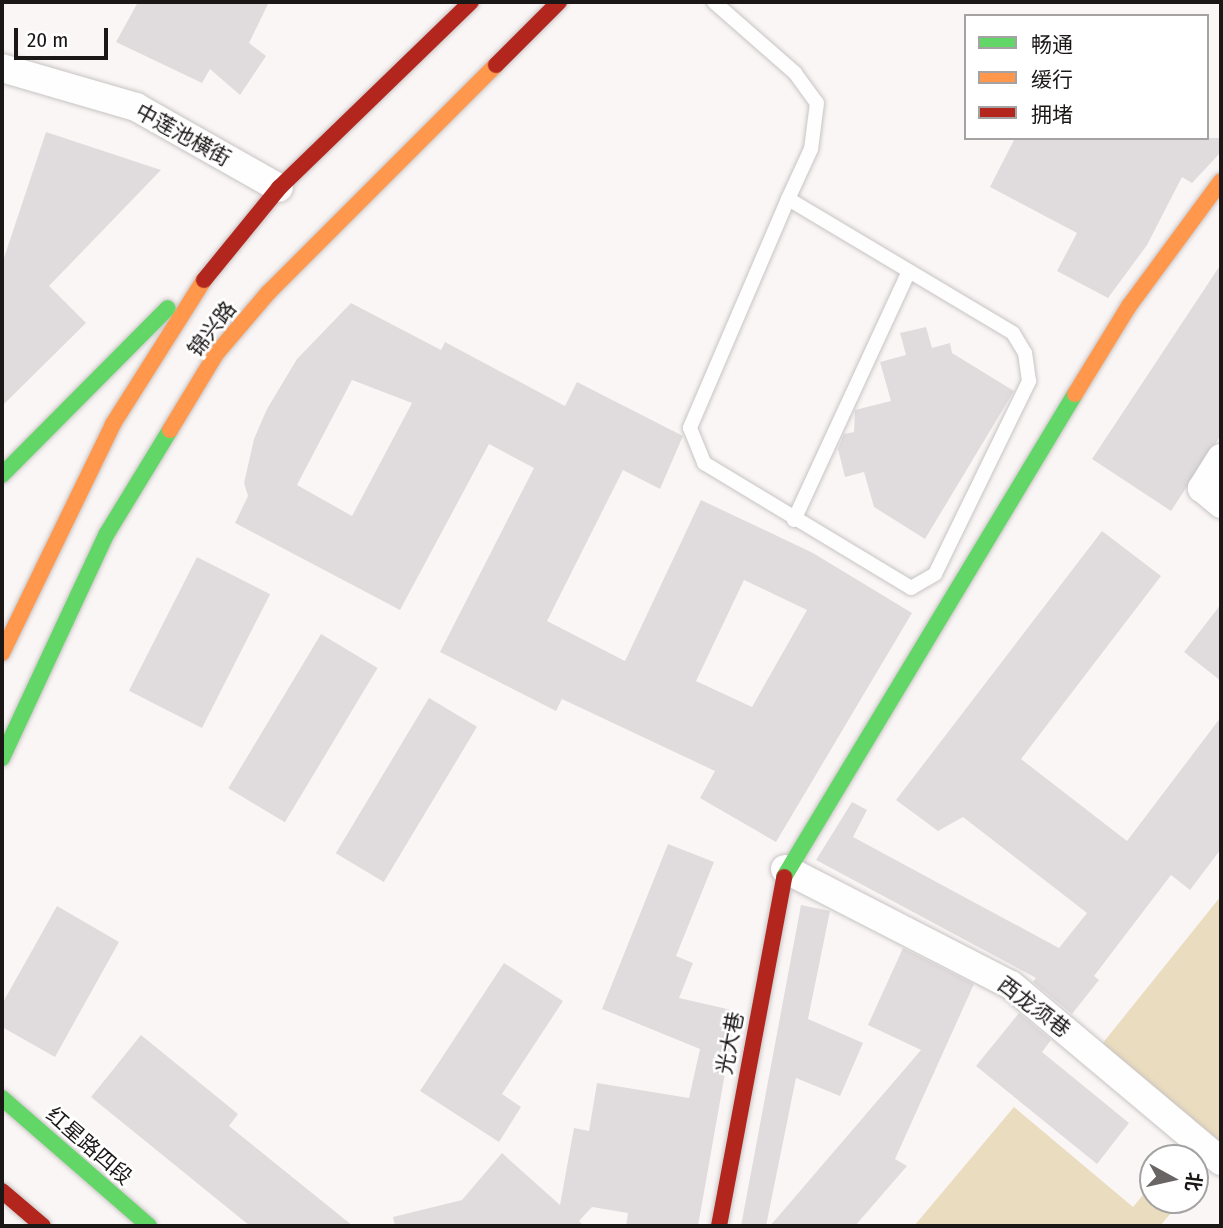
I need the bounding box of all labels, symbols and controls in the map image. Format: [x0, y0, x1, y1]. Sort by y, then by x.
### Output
scale bar [18, 14, 112, 58]
legend [964, 14, 1209, 140]
text: 20 m [27, 27, 68, 53]
text: 畅通 [1031, 32, 1073, 58]
text: 缓行 [1031, 67, 1073, 93]
street label: 中莲池横街 [131, 99, 235, 171]
text: 拥堵 [1031, 102, 1073, 128]
street label: 锦兴路 [183, 296, 241, 362]
street label: 西龙须巷 [993, 972, 1075, 1042]
street label: 光大巷 [712, 1010, 748, 1076]
street label: 红星路四段 [41, 1102, 137, 1190]
north arrow [1139, 1144, 1209, 1214]
text: 北 [1181, 1171, 1206, 1193]

